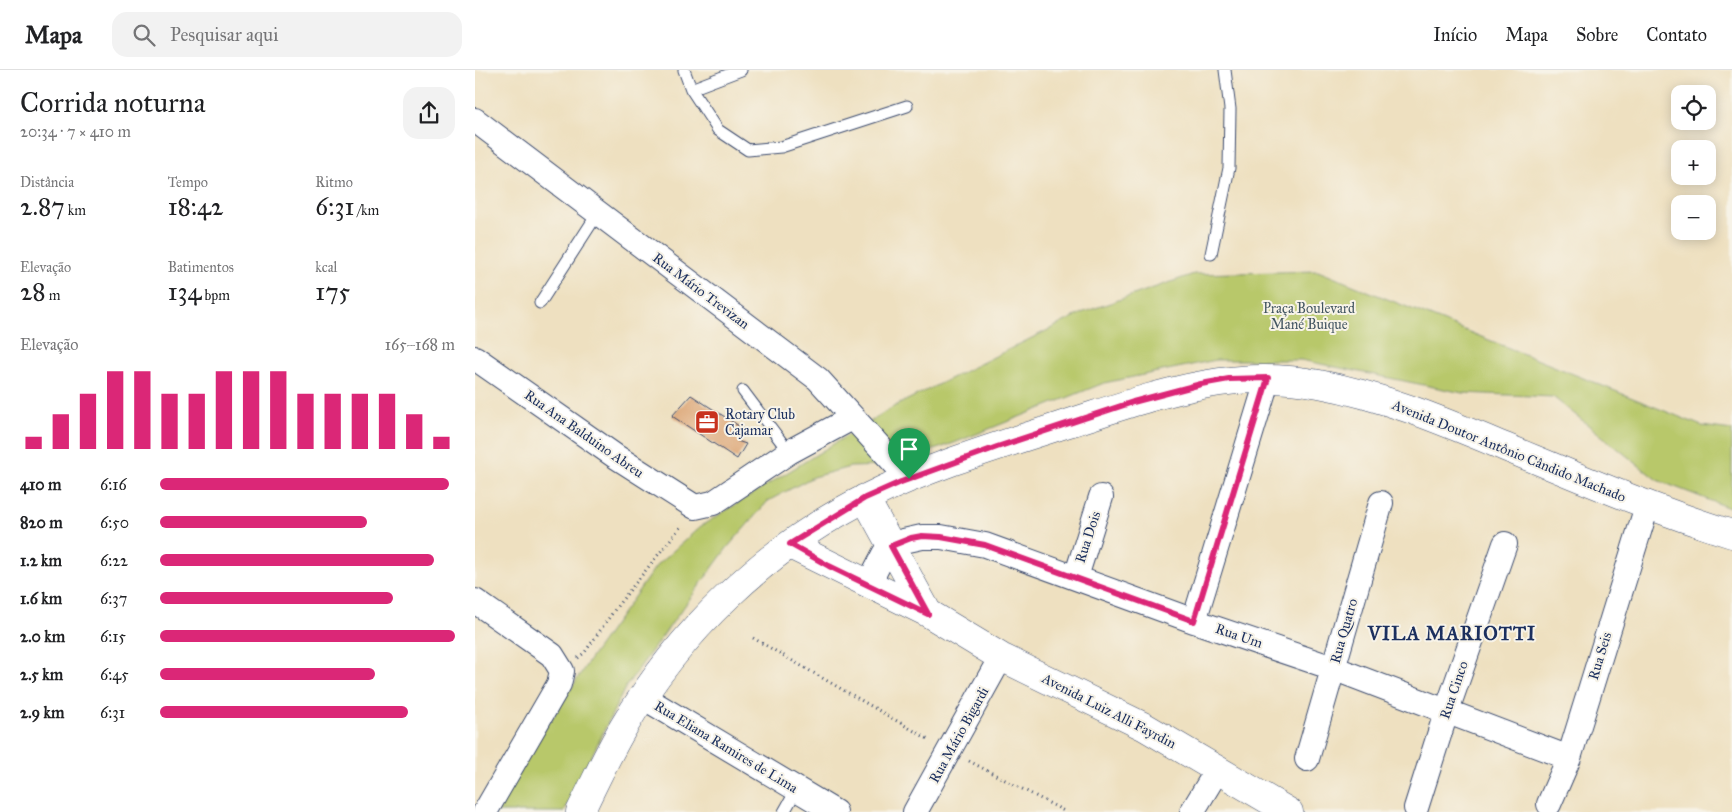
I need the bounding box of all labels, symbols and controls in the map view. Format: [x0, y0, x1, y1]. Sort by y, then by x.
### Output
search box [112, 12, 462, 57]
text: Mapa [25, 20, 82, 50]
icon: search [130, 21, 158, 49]
text: Pesquisar aqui [170, 23, 278, 46]
text: Início [1433, 24, 1477, 46]
text: Mapa [1505, 24, 1548, 46]
text: Sobre [1576, 24, 1618, 46]
text: Contato [1646, 24, 1707, 46]
text: Corrida noturna [20, 85, 206, 120]
map controls [1671, 85, 1716, 240]
button: locate [1671, 85, 1716, 130]
button: share [403, 87, 455, 139]
text: 20:34 · 7 × 410 m [20, 122, 131, 141]
button: + [1671, 140, 1716, 185]
text: Distância [20, 174, 74, 191]
text: Tempo [168, 174, 208, 191]
text: Ritmo [315, 174, 353, 191]
text: 2.87 [20, 191, 65, 222]
text: 18:42 [168, 191, 223, 222]
text: 6:31 [315, 191, 354, 222]
button: − [1671, 195, 1716, 240]
text: km [65, 202, 86, 219]
text: /km [354, 202, 379, 219]
street label: Rua Mário Trevizan [649, 249, 753, 333]
text: Elevação [20, 259, 71, 276]
text: Batimentos [168, 259, 234, 276]
text: kcal [315, 259, 337, 276]
text: 28 [20, 276, 46, 307]
text: 134 [168, 276, 201, 307]
text: 175 [315, 276, 350, 307]
text: m [46, 287, 60, 304]
text: bpm [201, 287, 230, 304]
park label: Praça Boulevard Mané Buique [1263, 300, 1355, 334]
text: Elevação [20, 335, 78, 354]
text: 165–168 m [385, 335, 455, 354]
street label: Rua Ana Balduino Abreu [521, 386, 647, 482]
street label: Avenida Doutor Antônio Cândido Machado [1389, 396, 1628, 506]
place label: Rotary Club Cajamar [725, 406, 795, 439]
office icon: Rotary Club Cajamar [694, 409, 720, 435]
pin [888, 428, 930, 479]
icon: arrive [895, 435, 923, 463]
text: 410 m [20, 475, 61, 494]
text: 6:16 [100, 475, 127, 494]
street label: Rua Dois [1072, 509, 1104, 565]
text: 820 m [20, 513, 63, 532]
text: 6:50 [100, 513, 129, 532]
text: 1.2 km [20, 551, 62, 570]
text: 6:22 [100, 551, 128, 570]
text: 1.6 km [20, 589, 62, 608]
text: 6:37 [100, 589, 127, 608]
street label: Rua Quatro [1327, 597, 1361, 665]
street label: Rua Um [1213, 620, 1265, 652]
district label: VILA MARIOTTI [1367, 622, 1536, 645]
text: 2.0 km [20, 627, 65, 646]
text: 6:15 [100, 627, 126, 646]
street label: Rua Seis [1585, 630, 1615, 682]
street label: Rua Cinco [1436, 659, 1472, 721]
text: 2.5 km [20, 665, 63, 684]
text: 6:45 [100, 665, 129, 684]
street label: Avenida Luiz Alli Fayrdin [1038, 669, 1179, 752]
street label: Rua Mário Bigardi [926, 684, 992, 786]
street label: Rua Eliana Ramires de Lima [651, 697, 801, 797]
text: 2.9 km [20, 703, 64, 722]
text: 6:31 [100, 703, 125, 722]

